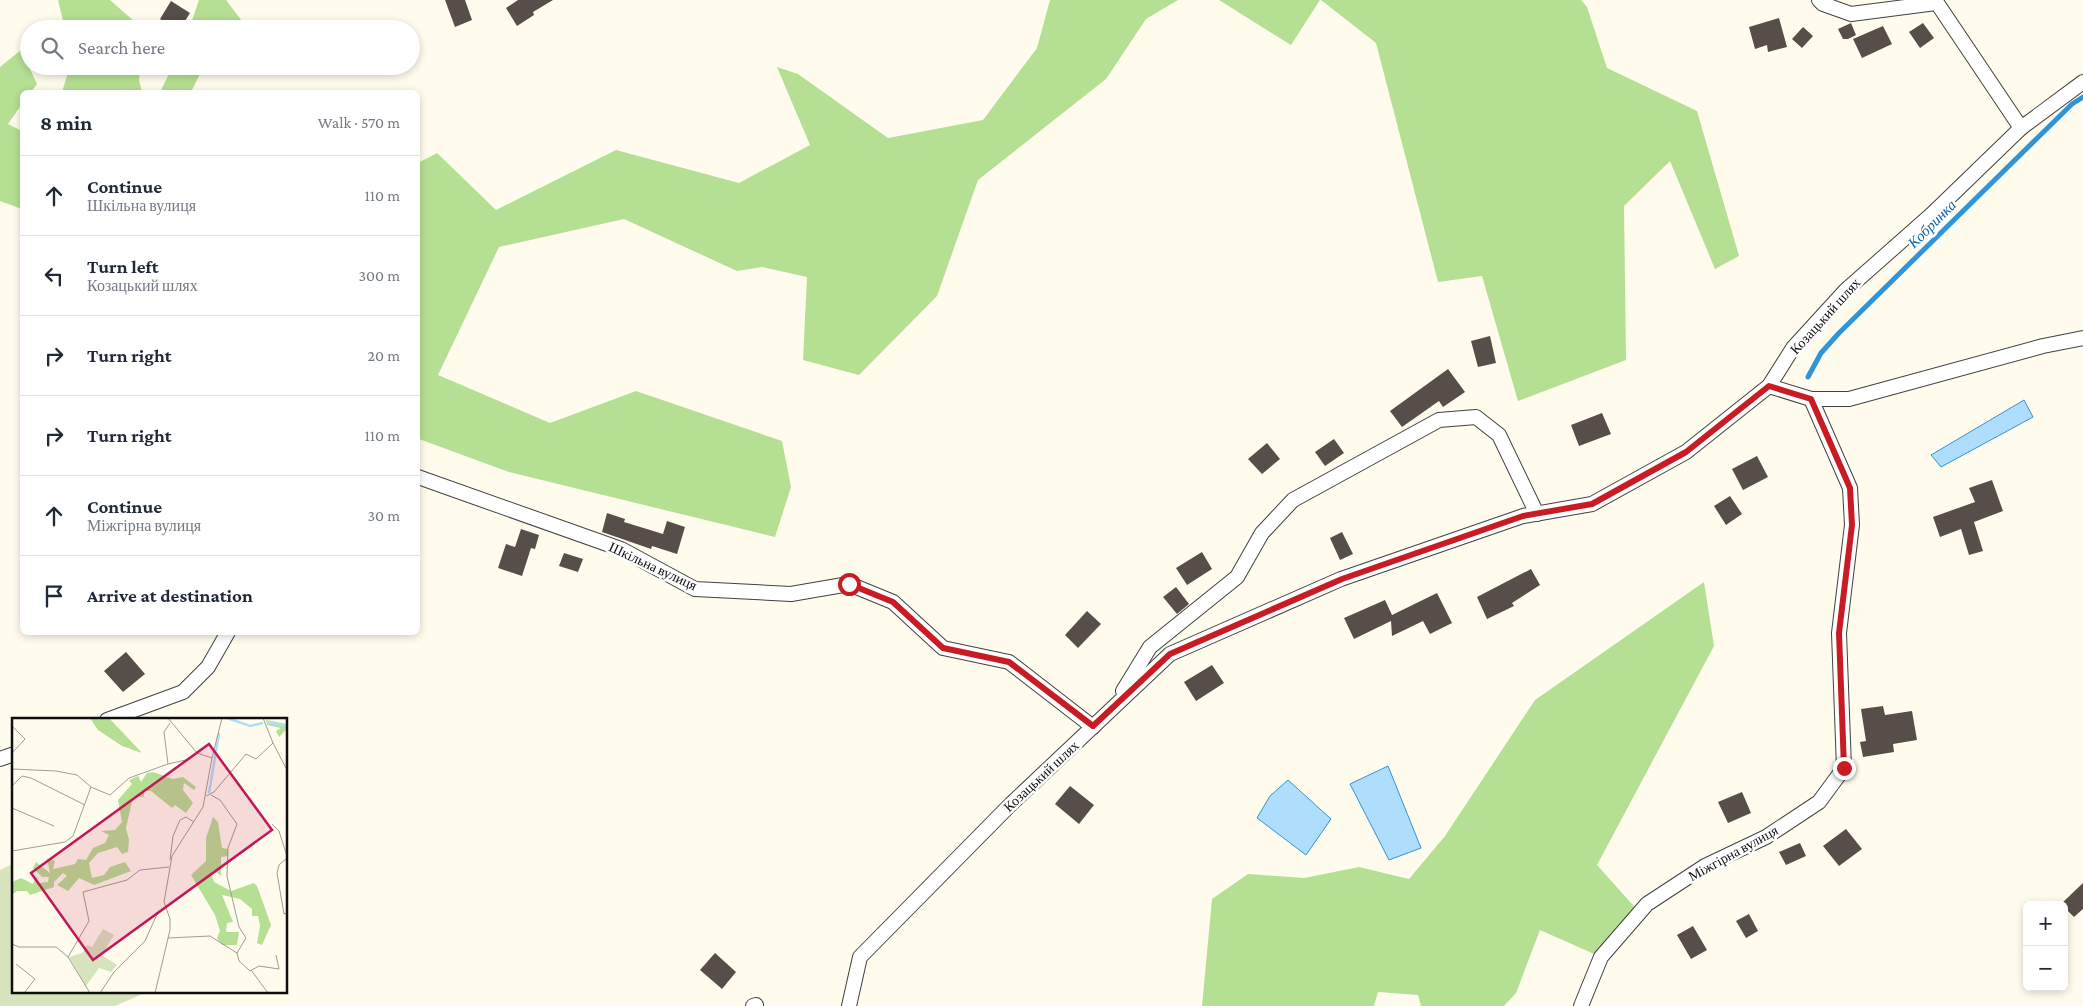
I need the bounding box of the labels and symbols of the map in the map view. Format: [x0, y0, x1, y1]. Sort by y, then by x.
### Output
water label: Кобринка [1904, 197, 1959, 252]
street label: Козацький шлях [1787, 275, 1863, 357]
street label: Шкільна вулиця [606, 539, 700, 594]
route start [838, 573, 861, 596]
inset map [12, 718, 288, 994]
street label: Козацький шлях [1000, 737, 1082, 815]
route end [1833, 757, 1856, 780]
street label: Міжгірна вулиця [1685, 822, 1781, 884]

